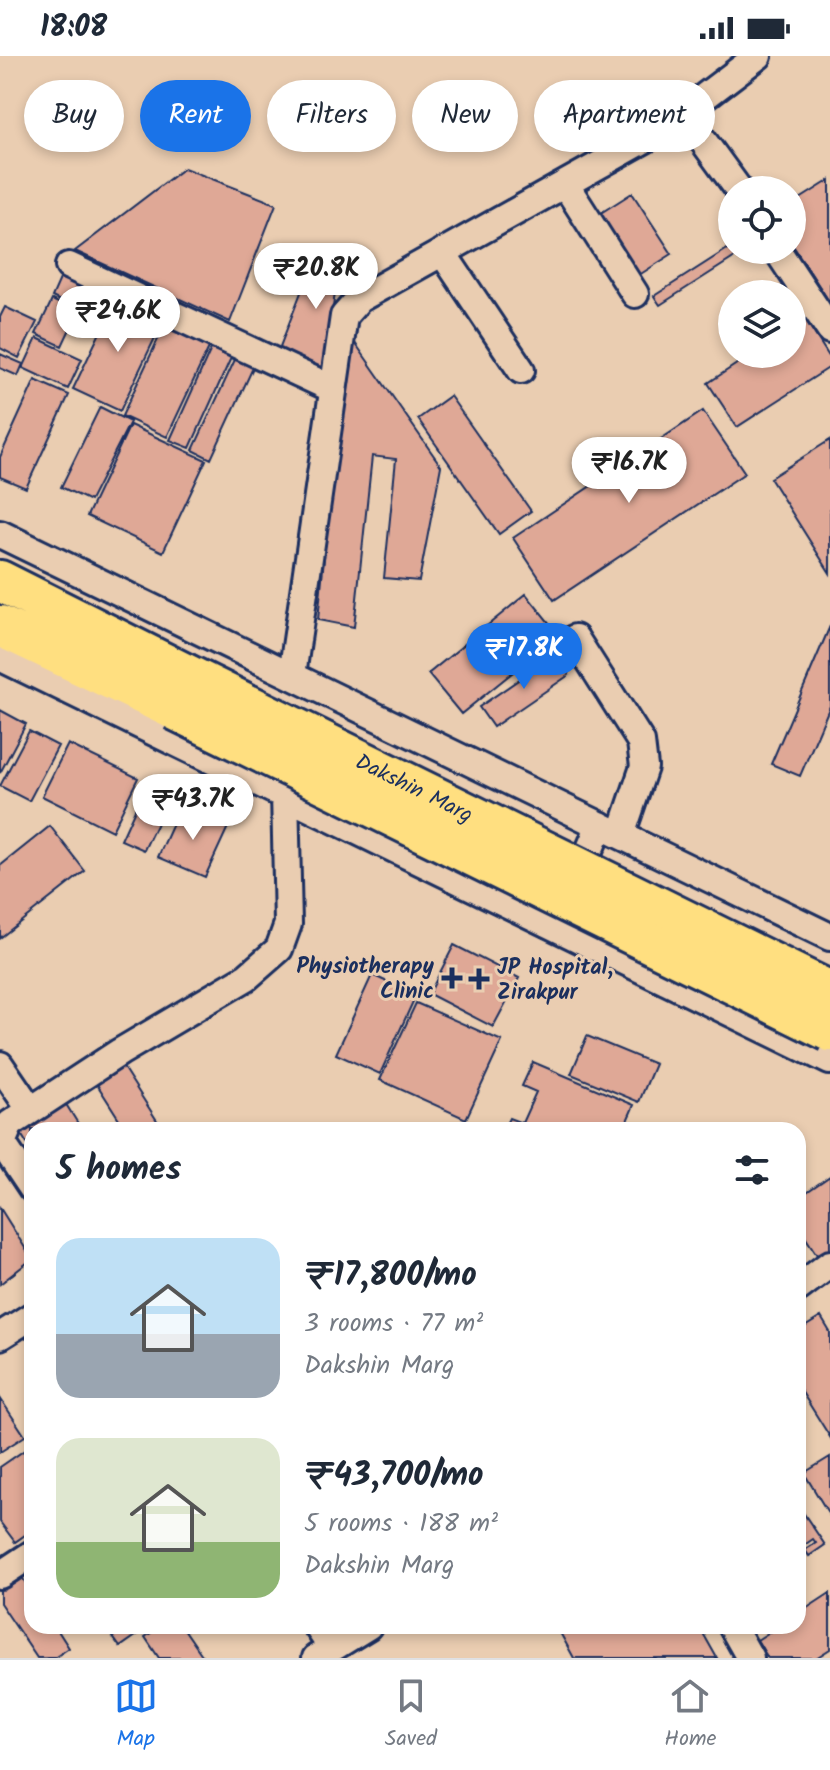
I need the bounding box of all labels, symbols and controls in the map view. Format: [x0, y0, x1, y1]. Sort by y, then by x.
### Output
text: 18:08 [40, 4, 107, 52]
chip: Buy [24, 80, 124, 152]
chip: Rent [140, 80, 251, 152]
chip: Filters [267, 80, 396, 152]
chip: New [412, 80, 518, 152]
chip: Apartment [534, 80, 715, 152]
map controls [718, 176, 806, 368]
button: locate [718, 176, 806, 264]
pin: ₹20.8K [251, 243, 381, 311]
text: ₹20.8K [272, 248, 360, 290]
button: layers [718, 280, 806, 368]
pin: ₹24.6K [53, 286, 183, 354]
text: ₹24.6K [74, 291, 162, 333]
pin: ₹16.7K [564, 437, 694, 505]
text: ₹16.7K [590, 442, 668, 484]
pin: ₹17.8K [459, 623, 589, 691]
text: ₹17.8K [484, 628, 564, 670]
street label: Dakshin Marg [349, 746, 478, 833]
pin: ₹43.7K [128, 774, 258, 842]
text: ₹43.7K [150, 779, 236, 821]
place label: Physiotherapy Clinic [297, 950, 435, 1010]
place label: JP Hospital, Zirakpur [497, 951, 613, 1011]
marker: Physiotherapy Clinic [441, 967, 463, 989]
marker: JP Hospital, Zirakpur [468, 968, 490, 990]
text: 5 homes [56, 1143, 181, 1197]
icon: filters [730, 1148, 774, 1192]
text: ₹17,800/mo [304, 1249, 477, 1303]
icon: home [120, 1270, 216, 1366]
text: 3 rooms · 77 m² [304, 1303, 483, 1345]
text: Dakshin Marg [304, 1345, 454, 1387]
text: ₹43,700/mo [304, 1449, 484, 1503]
icon: home [120, 1470, 216, 1566]
text: 5 rooms · 188 m² [304, 1503, 498, 1545]
text: Dakshin Marg [304, 1545, 454, 1587]
tab: Map [114, 1674, 158, 1757]
tab: Saved [385, 1674, 437, 1757]
tab: Home [664, 1674, 716, 1757]

